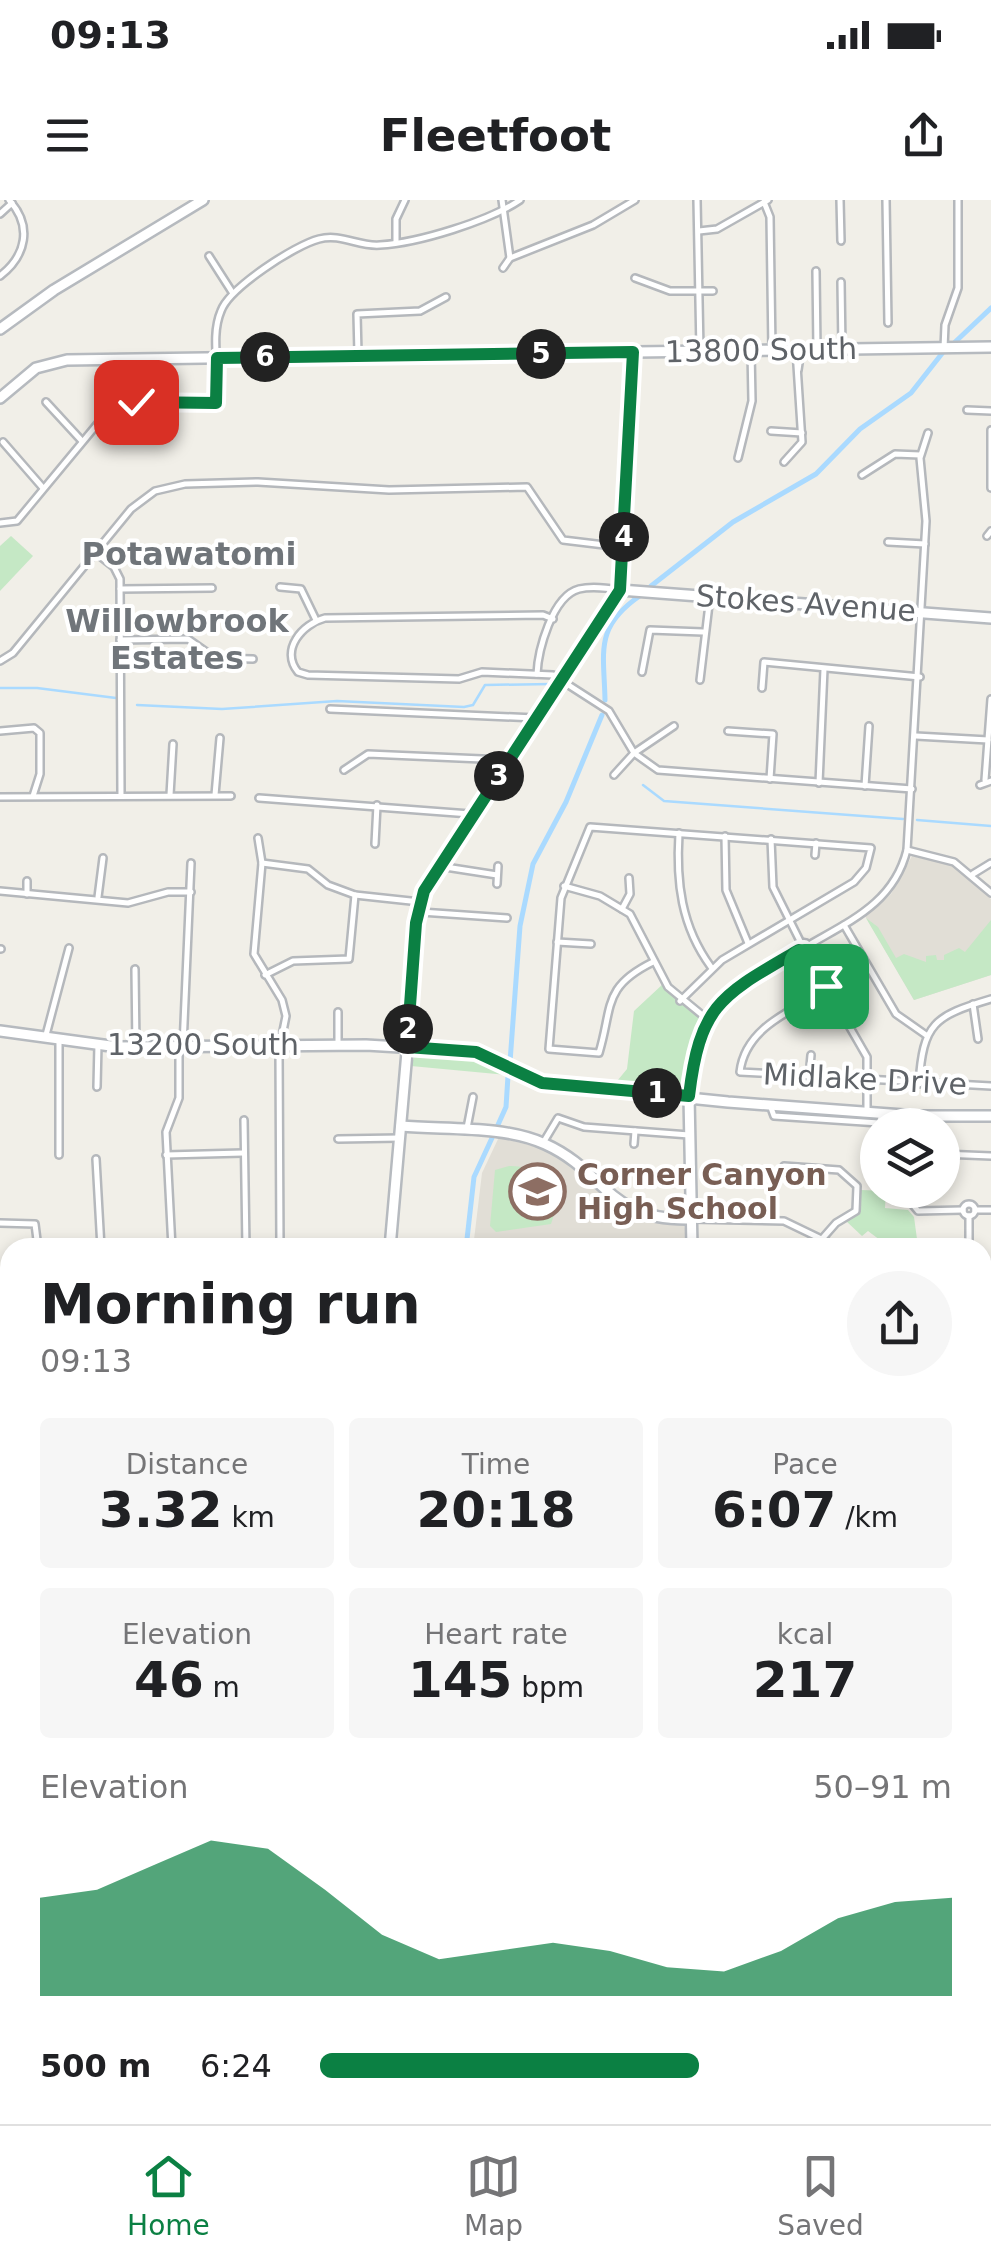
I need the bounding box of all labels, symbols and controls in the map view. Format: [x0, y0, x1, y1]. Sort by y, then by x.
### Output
text: 09:13 [50, 13, 171, 57]
icon: menu [40, 108, 95, 163]
icon: share [896, 108, 951, 163]
text: Fleetfoot [380, 109, 611, 162]
pin: 5 [516, 329, 566, 379]
street label: 13800 South [665, 331, 857, 369]
pin: 6 [240, 332, 290, 382]
text: 5 [531, 337, 551, 370]
text: 6 [255, 340, 275, 373]
pin [94, 360, 179, 445]
icon: check [109, 375, 164, 430]
pin: 4 [599, 512, 649, 562]
text: 4 [614, 520, 634, 553]
district label: Potawatomi [81, 535, 297, 573]
street label: Stokes Avenue [695, 578, 917, 628]
district label: Willowbrook Estates [65, 602, 290, 677]
pin: 3 [474, 751, 524, 801]
text: 3 [489, 759, 509, 792]
pin [784, 944, 869, 1029]
icon: arrive [799, 959, 854, 1014]
pin: 2 [383, 1004, 433, 1054]
text: 2 [398, 1012, 418, 1045]
street label: 13200 South [107, 1027, 299, 1062]
street label: Midlake Drive [762, 1056, 968, 1102]
pin: 1 [632, 1068, 682, 1118]
text: 1 [647, 1076, 667, 1109]
map controls [860, 1108, 960, 1208]
button: layers [860, 1108, 960, 1208]
place label: Corner Canyon High School [577, 1157, 827, 1226]
school or university icon: Corner Canyon High School [508, 1161, 568, 1221]
button: share [847, 1271, 952, 1376]
text: Morning run [40, 1272, 421, 1336]
text: 09:13 [40, 1342, 132, 1380]
text: Distance [126, 1448, 248, 1481]
text: Time [462, 1448, 530, 1481]
text: Pace [772, 1448, 838, 1481]
text: 3.32 [99, 1481, 222, 1539]
text: 20:18 [416, 1481, 576, 1539]
text: 6:07 [712, 1481, 836, 1539]
text: km [222, 1501, 275, 1534]
text: /km [836, 1501, 898, 1534]
text: Elevation [122, 1618, 252, 1651]
text: Heart rate [424, 1618, 568, 1651]
text: kcal [777, 1618, 833, 1651]
text: 46 [134, 1651, 204, 1709]
text: 145 [408, 1651, 512, 1709]
text: 217 [753, 1651, 857, 1709]
text: m [204, 1671, 240, 1704]
text: bpm [512, 1671, 584, 1704]
text: Elevation [40, 1768, 189, 1806]
text: 50–91 m [813, 1768, 952, 1806]
text: 500 m [40, 2047, 151, 2085]
text: 6:24 [200, 2047, 272, 2085]
tab: Home [127, 2149, 210, 2242]
tab: Map [464, 2149, 523, 2242]
tab: Saved [777, 2149, 864, 2242]

